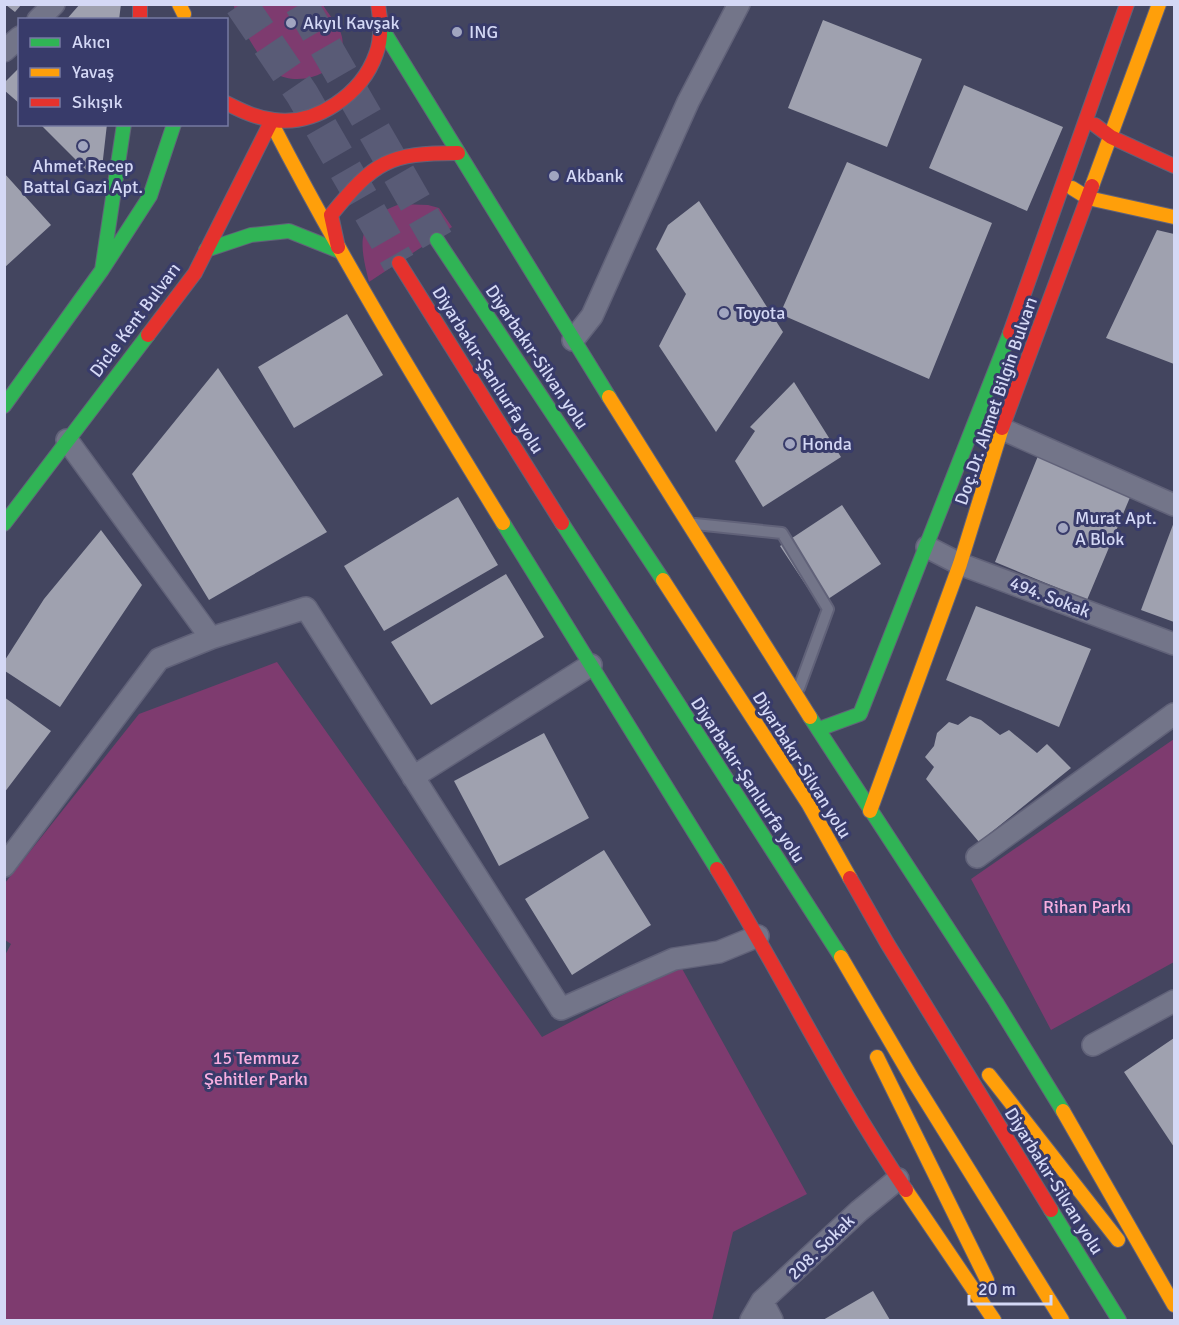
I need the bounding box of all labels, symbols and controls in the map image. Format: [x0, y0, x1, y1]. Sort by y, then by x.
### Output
place label: Akyıl Kavşak [303, 12, 400, 34]
marker: Akyıl Kavşak [284, 16, 298, 30]
legend [18, 18, 228, 126]
place label: ING [469, 21, 498, 43]
marker: ING [450, 25, 464, 39]
text: Akıcı [72, 31, 110, 53]
text: Yavaş [72, 61, 114, 83]
text: Sıkışık [72, 91, 122, 113]
marker: Ahmet Recep Battal Gazi Apt. [76, 139, 90, 153]
place label: Ahmet Recep Battal Gazi Apt. [23, 155, 143, 198]
place label: Akbank [566, 165, 624, 187]
marker: Akbank [547, 169, 561, 183]
street label: Dicle Kent Bulvarı [85, 258, 185, 382]
street label: Diyarbakır-Silvan yolu [481, 281, 593, 433]
street label: Diyarbakır-Şanlıurfa yolu [427, 282, 549, 458]
street label: Doç.Dr. Ahmet Bilgin Bulvarı [950, 294, 1042, 508]
place label: Toyota [736, 302, 785, 324]
marker: Toyota [717, 306, 731, 320]
place label: Honda [802, 433, 852, 455]
marker: Honda [783, 437, 797, 451]
place label: Murat Apt. A Blok [1075, 507, 1157, 550]
marker: Murat Apt. A Blok [1056, 521, 1070, 535]
street label: 494. Sokak [1007, 572, 1093, 622]
street label: Diyarbakır-Silvan yolu [748, 687, 856, 843]
street label: Diyarbakır-Şanlıurfa yolu [686, 693, 810, 867]
park label: Rihan Parkı [1043, 896, 1131, 918]
park label: 15 Temmuz Şehitler Parkı [204, 1047, 308, 1090]
street label: Diyarbakır-Silvan yolu [1000, 1103, 1108, 1259]
street label: 208. Sokak [783, 1210, 859, 1284]
scale bar [969, 1268, 1052, 1306]
text: 20 m [978, 1278, 1016, 1300]

